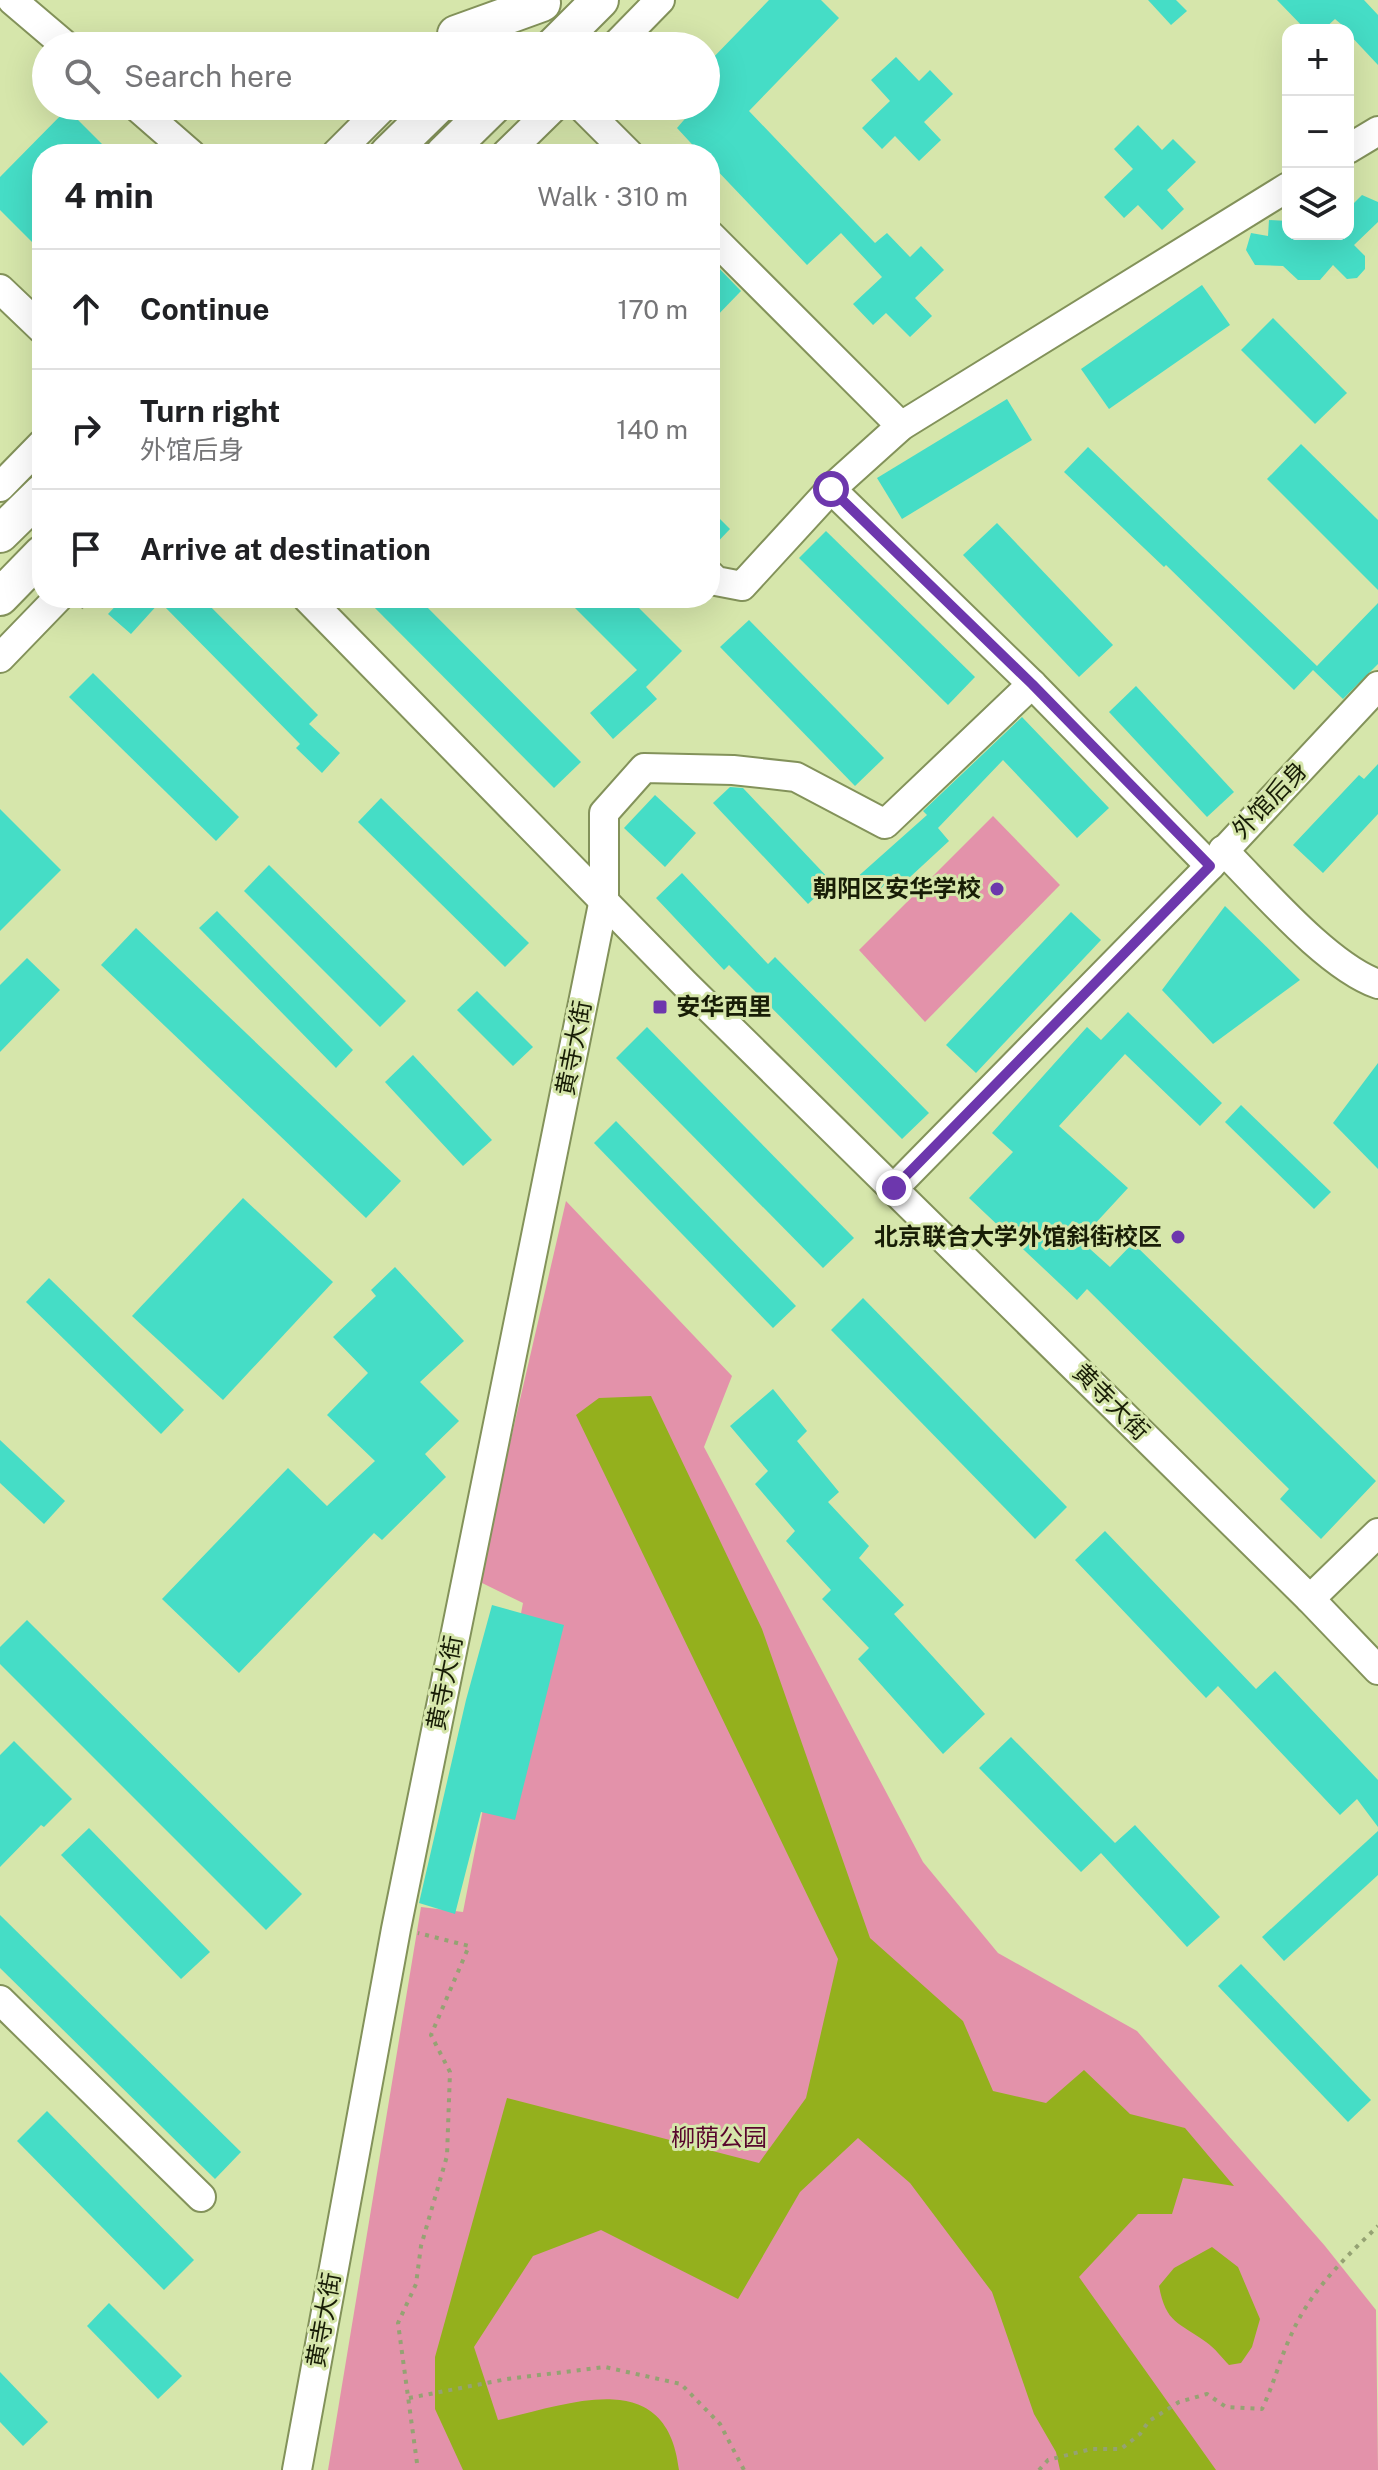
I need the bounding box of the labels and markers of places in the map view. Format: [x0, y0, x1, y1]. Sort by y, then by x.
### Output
place label: 朝阳区安华学校 [813, 874, 981, 902]
marker: 朝阳区安华学校 [988, 880, 1006, 898]
place label: 安华西里 [676, 992, 772, 1020]
marker: 安华西里 [651, 998, 669, 1016]
place label: 北京联合大学外馆斜街校区 [874, 1222, 1162, 1250]
marker: 北京联合大学外馆斜街校区 [1169, 1228, 1187, 1246]

